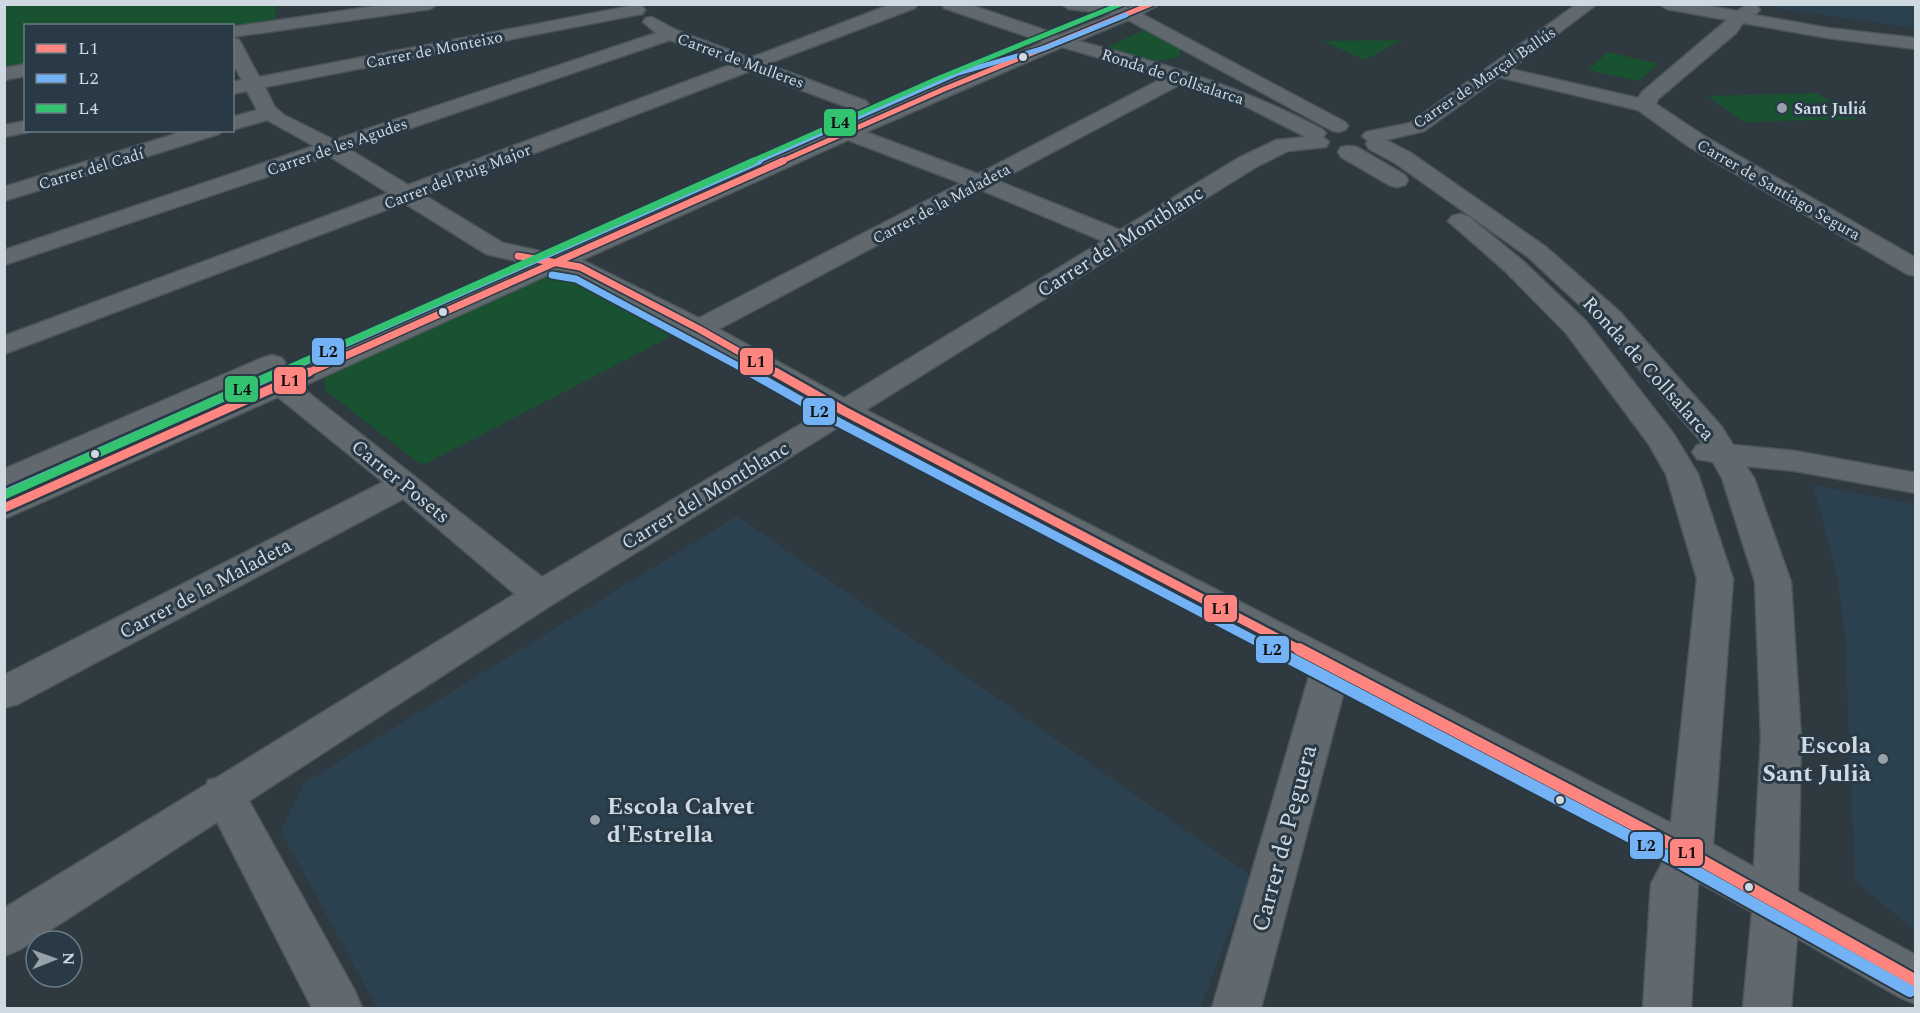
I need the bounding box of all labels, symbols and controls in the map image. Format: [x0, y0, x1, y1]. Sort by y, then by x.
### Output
street label: Carrer de Marçal Ballús [1408, 21, 1561, 135]
legend [24, 24, 234, 132]
street label: Carrer de Monteixo [364, 25, 505, 75]
street label: Carrer de Mulleres [674, 27, 807, 95]
text: L1 [78, 35, 98, 62]
street label: Ronda de Collsalarca [1098, 43, 1247, 111]
unlabelled marker [1017, 51, 1029, 63]
text: L2 [78, 65, 98, 92]
text: L4 [78, 95, 98, 122]
place label: Sant Juliá [1794, 97, 1867, 121]
marker: Sant Juliá [1775, 101, 1789, 115]
line badge: L4 [823, 108, 857, 137]
text: L4 [830, 111, 850, 135]
street label: Carrer de les Agudes [264, 112, 411, 182]
street label: Carrer de Santiago Segura [1692, 133, 1865, 247]
street label: Carrer del Puig Major [380, 138, 534, 216]
street label: Carrer del Cadí [36, 141, 148, 196]
street label: Carrer de la Maladeta [868, 157, 1015, 250]
street label: Carrer del Montblanc [1031, 178, 1210, 305]
street label: Ronda de Collsalarca [1575, 290, 1722, 448]
unlabelled marker [437, 306, 449, 318]
line badge: L2 [311, 337, 345, 366]
text: L2 [318, 340, 338, 364]
line badge: L1 [739, 347, 774, 376]
text: L1 [746, 350, 766, 374]
line badge: L1 [273, 366, 307, 395]
text: L1 [280, 369, 300, 393]
line badge: L4 [224, 375, 259, 403]
text: L4 [232, 378, 252, 402]
line badge: L2 [802, 397, 836, 426]
text: L2 [809, 400, 829, 424]
street label: Carrer Posets [344, 432, 456, 531]
street label: Carrer del Montblanc [616, 434, 795, 558]
unlabelled marker [89, 448, 101, 460]
street label: Carrer de la Maladeta [114, 531, 297, 647]
line badge: L1 [1203, 594, 1238, 623]
text: L1 [1211, 597, 1231, 621]
line badge: L2 [1255, 635, 1290, 664]
text: L2 [1262, 638, 1282, 662]
place label: Escola Sant Julià [1762, 728, 1872, 792]
street label: Carrer de Peguera [1243, 740, 1327, 936]
marker: Escola Sant Julià [1876, 752, 1890, 766]
place label: Escola Calvet d'Estrella [607, 789, 754, 853]
unlabelled marker [1554, 794, 1566, 806]
marker: Escola Calvet d'Estrella [588, 813, 602, 827]
line badge: L2 [1629, 831, 1664, 860]
text: L2 [1636, 834, 1656, 858]
line badge: L1 [1669, 838, 1704, 867]
text: L1 [1677, 841, 1697, 865]
unlabelled marker [1743, 881, 1755, 893]
north arrow [24, 929, 84, 989]
text: N [56, 952, 80, 965]

